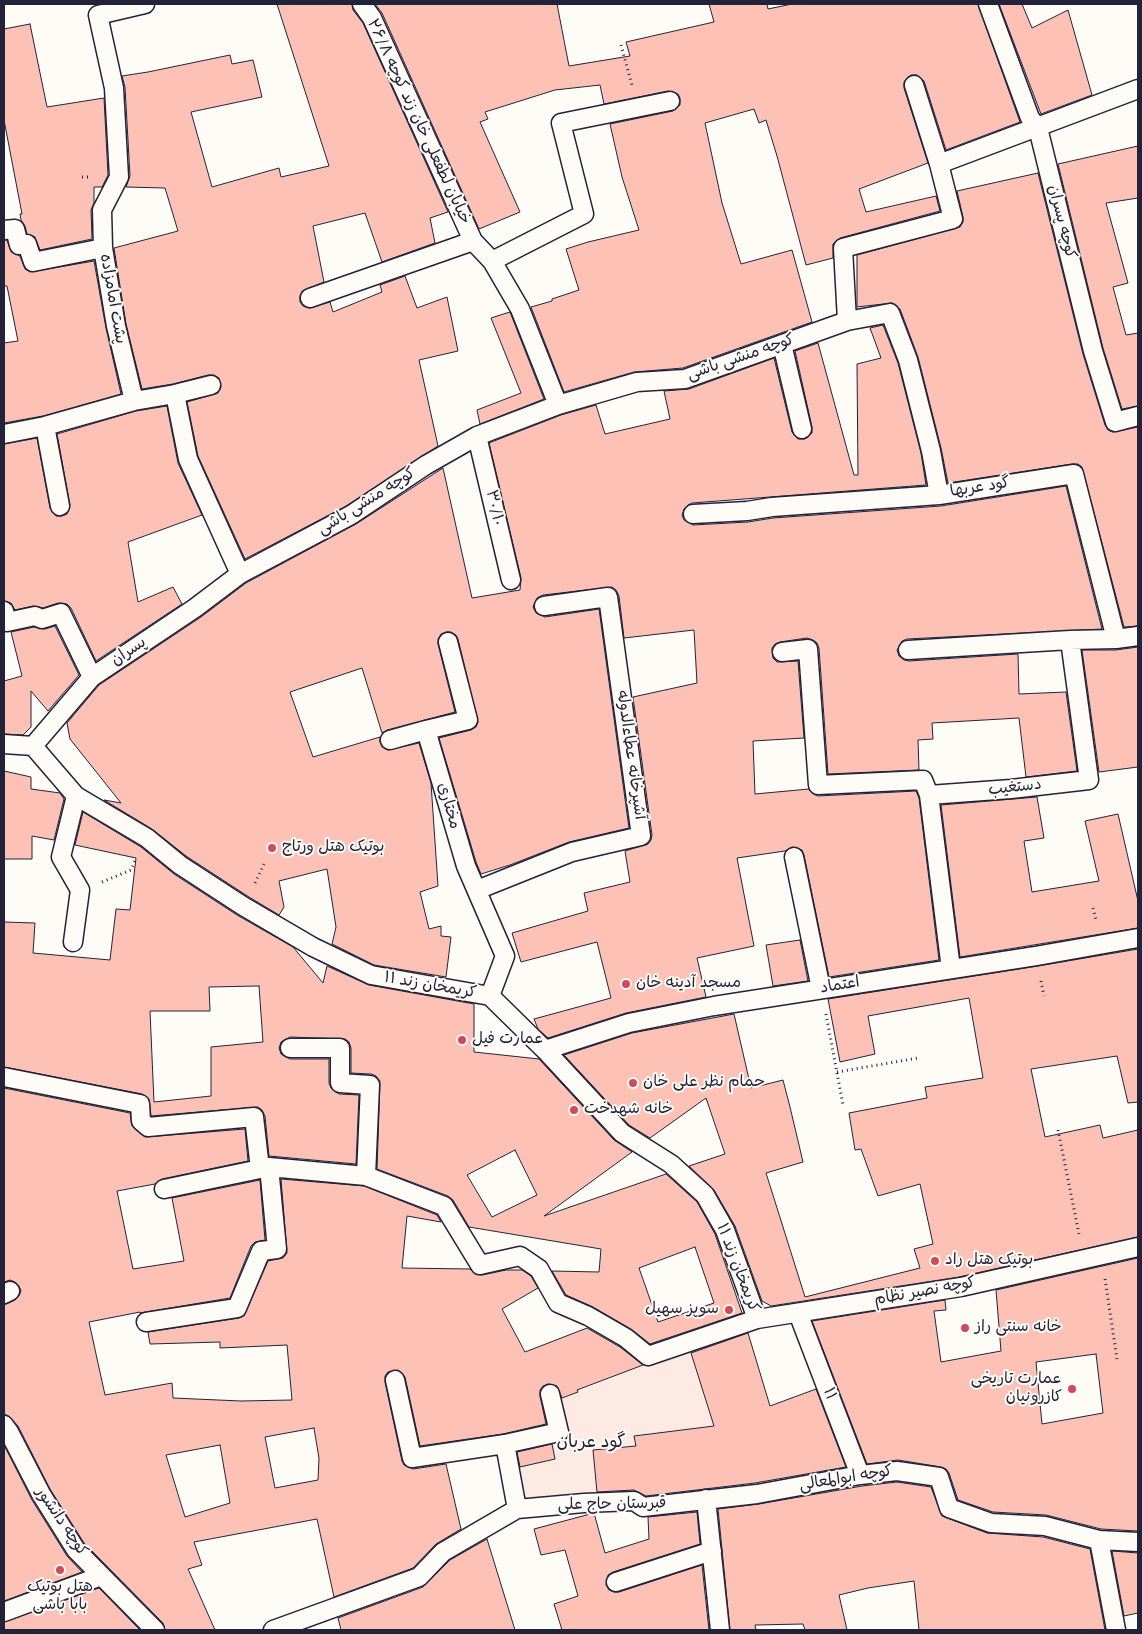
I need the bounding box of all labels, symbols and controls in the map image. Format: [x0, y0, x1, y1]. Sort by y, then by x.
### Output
street label: خیابان لطفعلی خان زند کوچه ۲۶/۸ [362, 16, 474, 228]
street label: کوچه پسران [1043, 183, 1079, 261]
street label: پشت امامزاده [95, 253, 129, 345]
street label: کوچه منشی باشی [685, 331, 797, 385]
street label: کوچه منشی باشی [314, 464, 420, 540]
street label: گود عربها [949, 474, 1011, 502]
street label: ۳۰/۱۰ [481, 488, 507, 528]
street label: پسران [108, 633, 150, 671]
street label: آشپرخانه عطاءالدوله [611, 689, 649, 821]
street label: دستغیب [987, 776, 1043, 800]
street label: مختاری [432, 781, 464, 831]
place label: بوتیک هتل ورتاج [282, 838, 384, 858]
marker: بوتیک هتل ورتاج [266, 842, 278, 854]
street label: کریمخان زند ۱۱ [382, 968, 478, 1004]
street label: اعتماد [819, 973, 861, 999]
place label: مسجد آدینه خان [636, 974, 741, 994]
marker: مسجد آدینه خان [620, 978, 632, 990]
place label: عمارت فیل [472, 1030, 544, 1050]
marker: عمارت فیل [456, 1034, 468, 1046]
place label: حمام نظر علی خان [643, 1073, 764, 1093]
marker: حمام نظر علی خان [627, 1077, 639, 1089]
place label: خانه شهدخت [584, 1100, 673, 1120]
marker: خانه شهدخت [568, 1104, 580, 1116]
street label: کریمخان زند ۱۱ [711, 1221, 763, 1315]
place label: بوتیک هتل راد [945, 1251, 1033, 1271]
marker: بوتیک هتل راد [929, 1255, 941, 1267]
street label: کوچه نصیر نظام [873, 1274, 977, 1310]
place label: سوپز سهیل [645, 1300, 719, 1320]
marker: سوپز سهیل [723, 1304, 735, 1316]
place label: خانه سنتی راز [975, 1318, 1062, 1338]
marker: خانه سنتی راز [959, 1322, 971, 1334]
place label: عمارت تاریخی کازرونیان [971, 1370, 1062, 1408]
marker: عمارت تاریخی کازرونیان [1066, 1383, 1078, 1395]
street label: ۱۱ [818, 1385, 840, 1403]
district label: گود عربان [557, 1432, 625, 1454]
street label: کوچه ابوالمعالی [798, 1462, 894, 1496]
street label: کوچه دانشور [31, 1484, 91, 1560]
street label: قبرستان حاج علی [558, 1494, 666, 1516]
marker: هتل بوتیک بابا باشی [54, 1564, 66, 1576]
place label: هتل بوتیک بابا باشی [27, 1578, 93, 1616]

